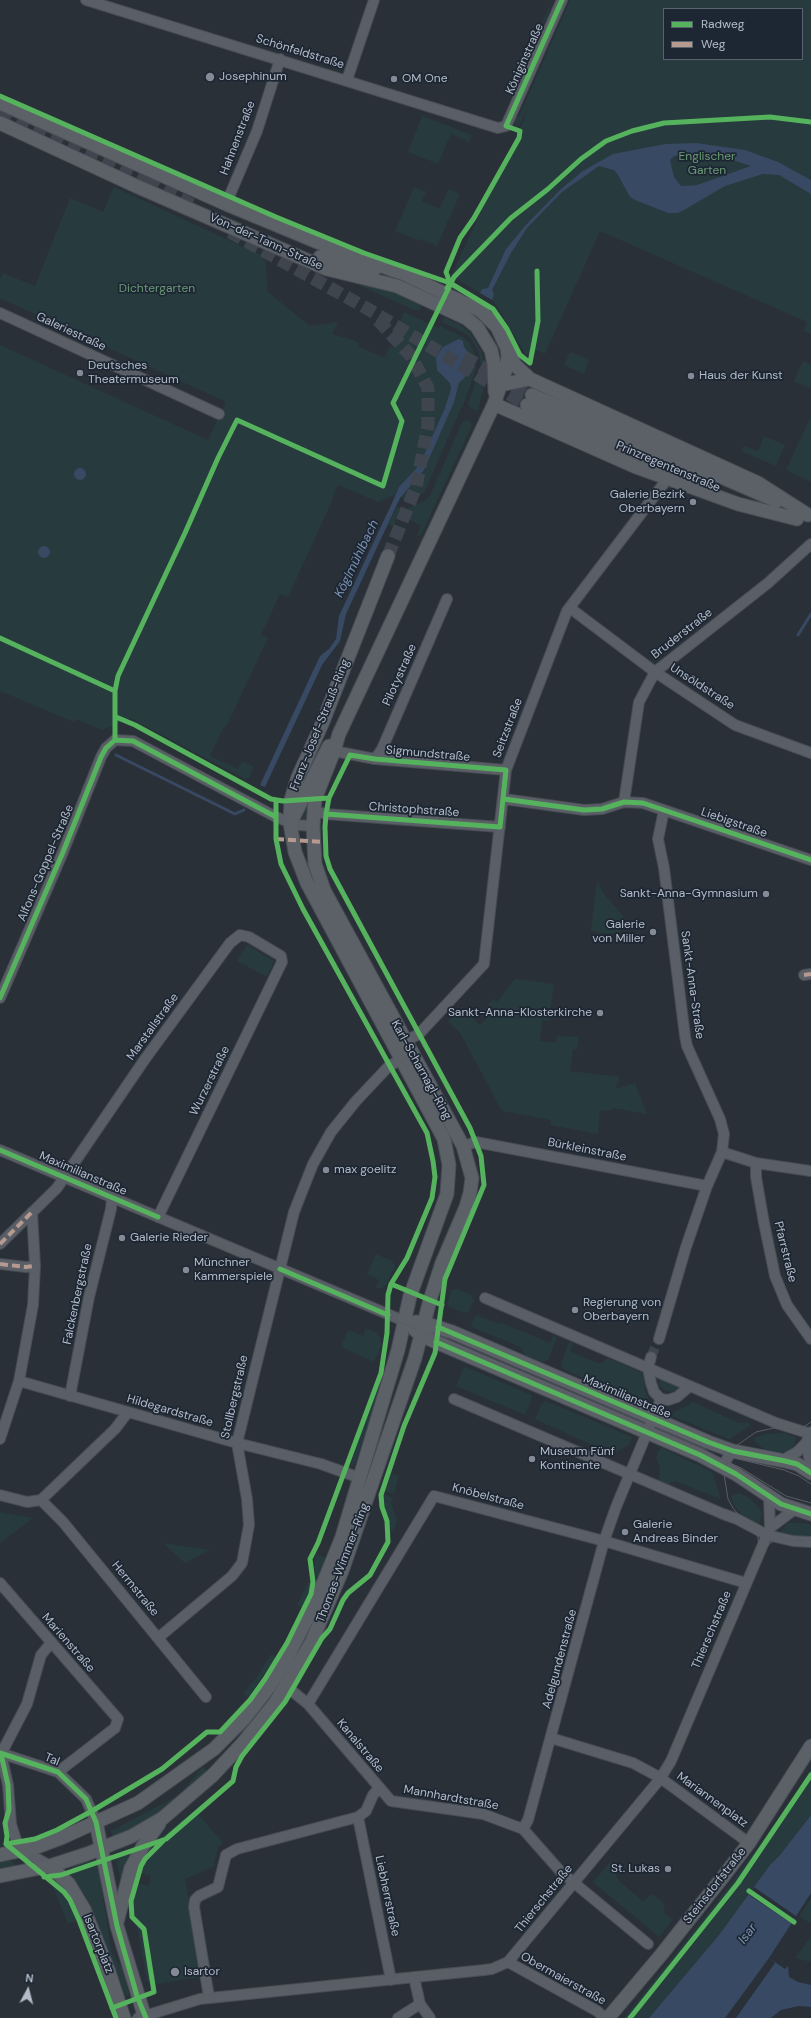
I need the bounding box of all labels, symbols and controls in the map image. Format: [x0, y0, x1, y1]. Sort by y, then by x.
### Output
legend [663, 8, 803, 60]
text: Radweg [701, 16, 744, 32]
street label: Königinstraße [503, 21, 547, 97]
street label: Schönfeldstraße [254, 32, 346, 72]
text: Weg [701, 36, 725, 52]
place label: Josephinum [219, 70, 287, 84]
marker: Josephinum [204, 71, 216, 83]
place label: OM One [402, 72, 448, 86]
marker: OM One [389, 74, 399, 84]
street label: Hahnenstraße [217, 99, 259, 177]
park label: Englischer Garten [679, 150, 735, 178]
street label: Von-der-Tann-Straße [207, 211, 325, 273]
park label: Dichtergarten [119, 282, 195, 296]
street label: Galeriestraße [34, 310, 108, 354]
place label: Deutsches Theatermuseum [88, 359, 179, 387]
marker: Deutsches Theatermuseum [75, 368, 85, 378]
place label: Haus der Kunst [699, 369, 783, 383]
marker: Haus der Kunst [686, 371, 696, 381]
street label: Prinzregentenstraße [614, 438, 722, 496]
place label: Galerie Bezirk Oberbayern [610, 488, 685, 516]
marker: Galerie Bezirk Oberbayern [688, 497, 698, 507]
water label: Köglmühlbach [332, 518, 382, 600]
street label: Bruderstraße [649, 606, 715, 662]
street label: Pilotystraße [380, 642, 420, 708]
street label: Franz-Josef-Strauß-Ring [287, 657, 353, 793]
street label: Unsöldstraße [667, 661, 737, 713]
street label: Seitzstraße [490, 696, 526, 760]
street label: Sigmundstraße [385, 743, 471, 765]
street label: Christophstraße [368, 800, 460, 820]
street label: Alfons-Goppel-Straße [15, 802, 77, 924]
street label: Liebigstraße [699, 805, 769, 841]
place label: Sankt-Anna-Gymnasium [620, 887, 758, 901]
marker: Sankt-Anna-Gymnasium [761, 889, 771, 899]
place label: Galerie von Miller [592, 918, 645, 946]
marker: Galerie von Miller [648, 927, 658, 937]
street label: Sankt-Anna-Straße [677, 930, 707, 1040]
street label: Marstallstraße [124, 991, 182, 1063]
place label: Sankt-Anna-Klosterkirche [448, 1006, 592, 1020]
marker: Sankt-Anna-Klosterkirche [595, 1008, 605, 1018]
street label: Karl-Scharnagl-Ring [388, 1018, 454, 1122]
street label: Wurzerstraße [187, 1044, 233, 1118]
street label: Bürkleinstraße [546, 1135, 628, 1165]
street label: Maximilianstraße [37, 1149, 129, 1199]
place label: max goelitz [334, 1163, 397, 1177]
marker: max goelitz [321, 1165, 331, 1175]
street label: Pfarrstraße [770, 1220, 800, 1284]
place label: Galerie Rieder [130, 1231, 208, 1245]
marker: Galerie Rieder [117, 1233, 127, 1243]
street label: Falckenbergstraße [60, 1242, 96, 1346]
place label: Münchner Kammerspiele [194, 1256, 273, 1284]
marker: Münchner Kammerspiele [181, 1265, 191, 1275]
place label: Regierung von Oberbayern [583, 1296, 661, 1324]
marker: Regierung von Oberbayern [570, 1305, 580, 1315]
street label: Stollbergstraße [218, 1354, 252, 1440]
street label: Maximilianstraße [581, 1372, 673, 1422]
street label: Hildegardstraße [125, 1392, 215, 1430]
place label: Museum Fünf Kontinente [540, 1445, 615, 1473]
marker: Museum Fünf Kontinente [527, 1454, 537, 1464]
street label: Knöbelstraße [450, 1480, 526, 1514]
street label: Thomas-Wimmer-Ring [313, 1501, 373, 1625]
place label: Galerie Andreas Binder [633, 1518, 718, 1546]
marker: Galerie Andreas Binder [620, 1527, 630, 1537]
street label: Herrnstraße [108, 1559, 162, 1619]
street label: Thierschstraße [689, 1589, 735, 1671]
street label: Adelgundenstraße [540, 1608, 580, 1710]
street label: Marienstraße [38, 1610, 98, 1676]
street label: Kanalstraße [333, 1716, 387, 1776]
street label: Tal [42, 1751, 62, 1769]
street label: Mariannenplatz [674, 1769, 750, 1831]
street label: Mannhardtstraße [402, 1783, 500, 1813]
street label: Steinsdorfstraße [681, 1845, 749, 1927]
street label: Liebherrstraße [371, 1854, 403, 1938]
street label: Thierschstraße [512, 1862, 576, 1936]
place label: St. Lukas [611, 1862, 660, 1876]
marker: St. Lukas [663, 1864, 673, 1874]
street label: Isartorplatz [80, 1912, 116, 1976]
water label: Isar [735, 1921, 761, 1947]
street label: Obermaierstraße [518, 1950, 608, 2008]
place label: Isartor [184, 1965, 220, 1979]
marker: Isartor [169, 1966, 181, 1978]
north arrow [8, 1970, 48, 2010]
text: N [25, 1971, 34, 1986]

